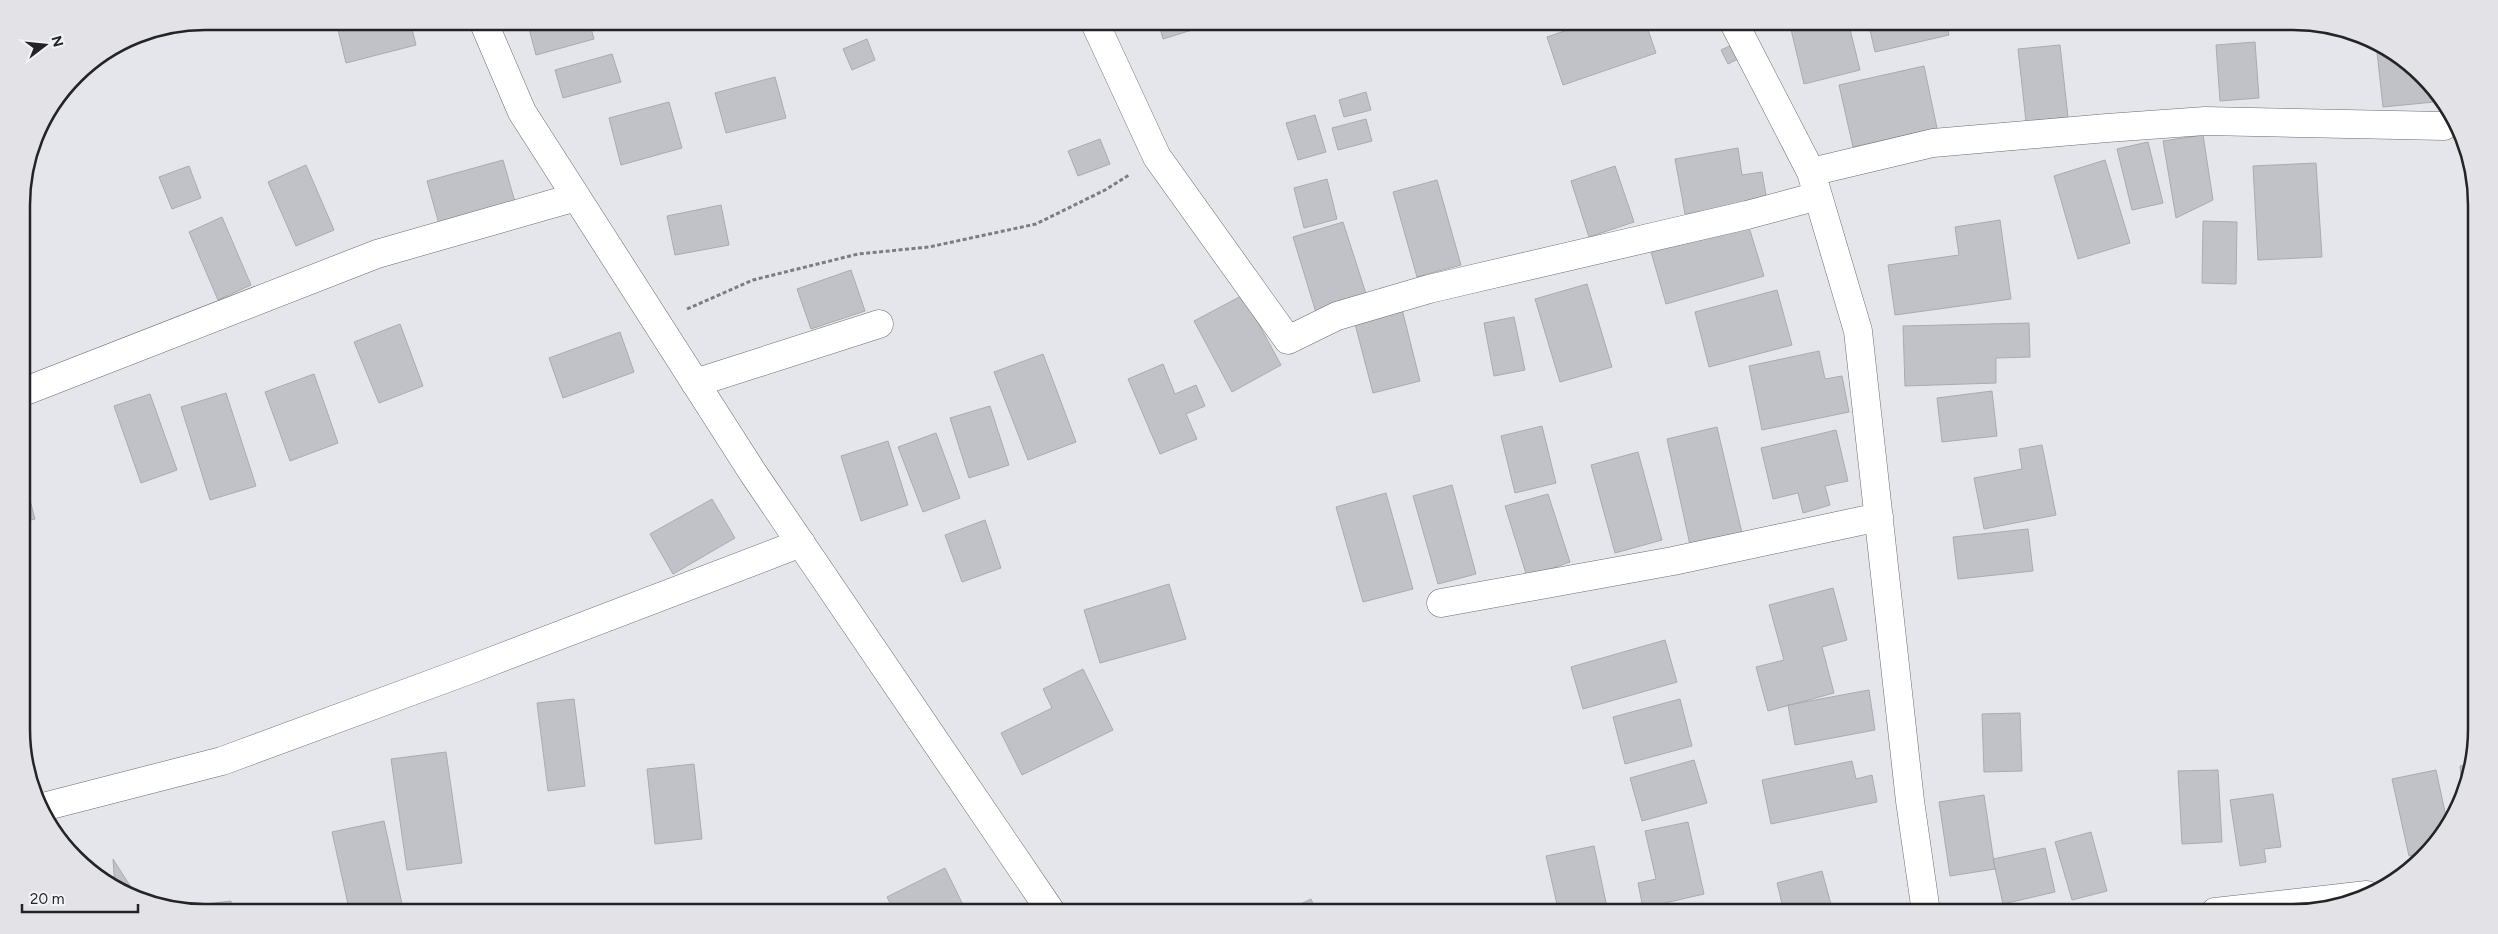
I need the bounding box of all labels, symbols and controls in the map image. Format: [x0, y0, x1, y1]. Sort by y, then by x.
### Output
north arrow [20, 20, 70, 70]
text: N [47, 34, 67, 49]
scale bar [22, 882, 139, 914]
text: 20 m [30, 890, 64, 908]

